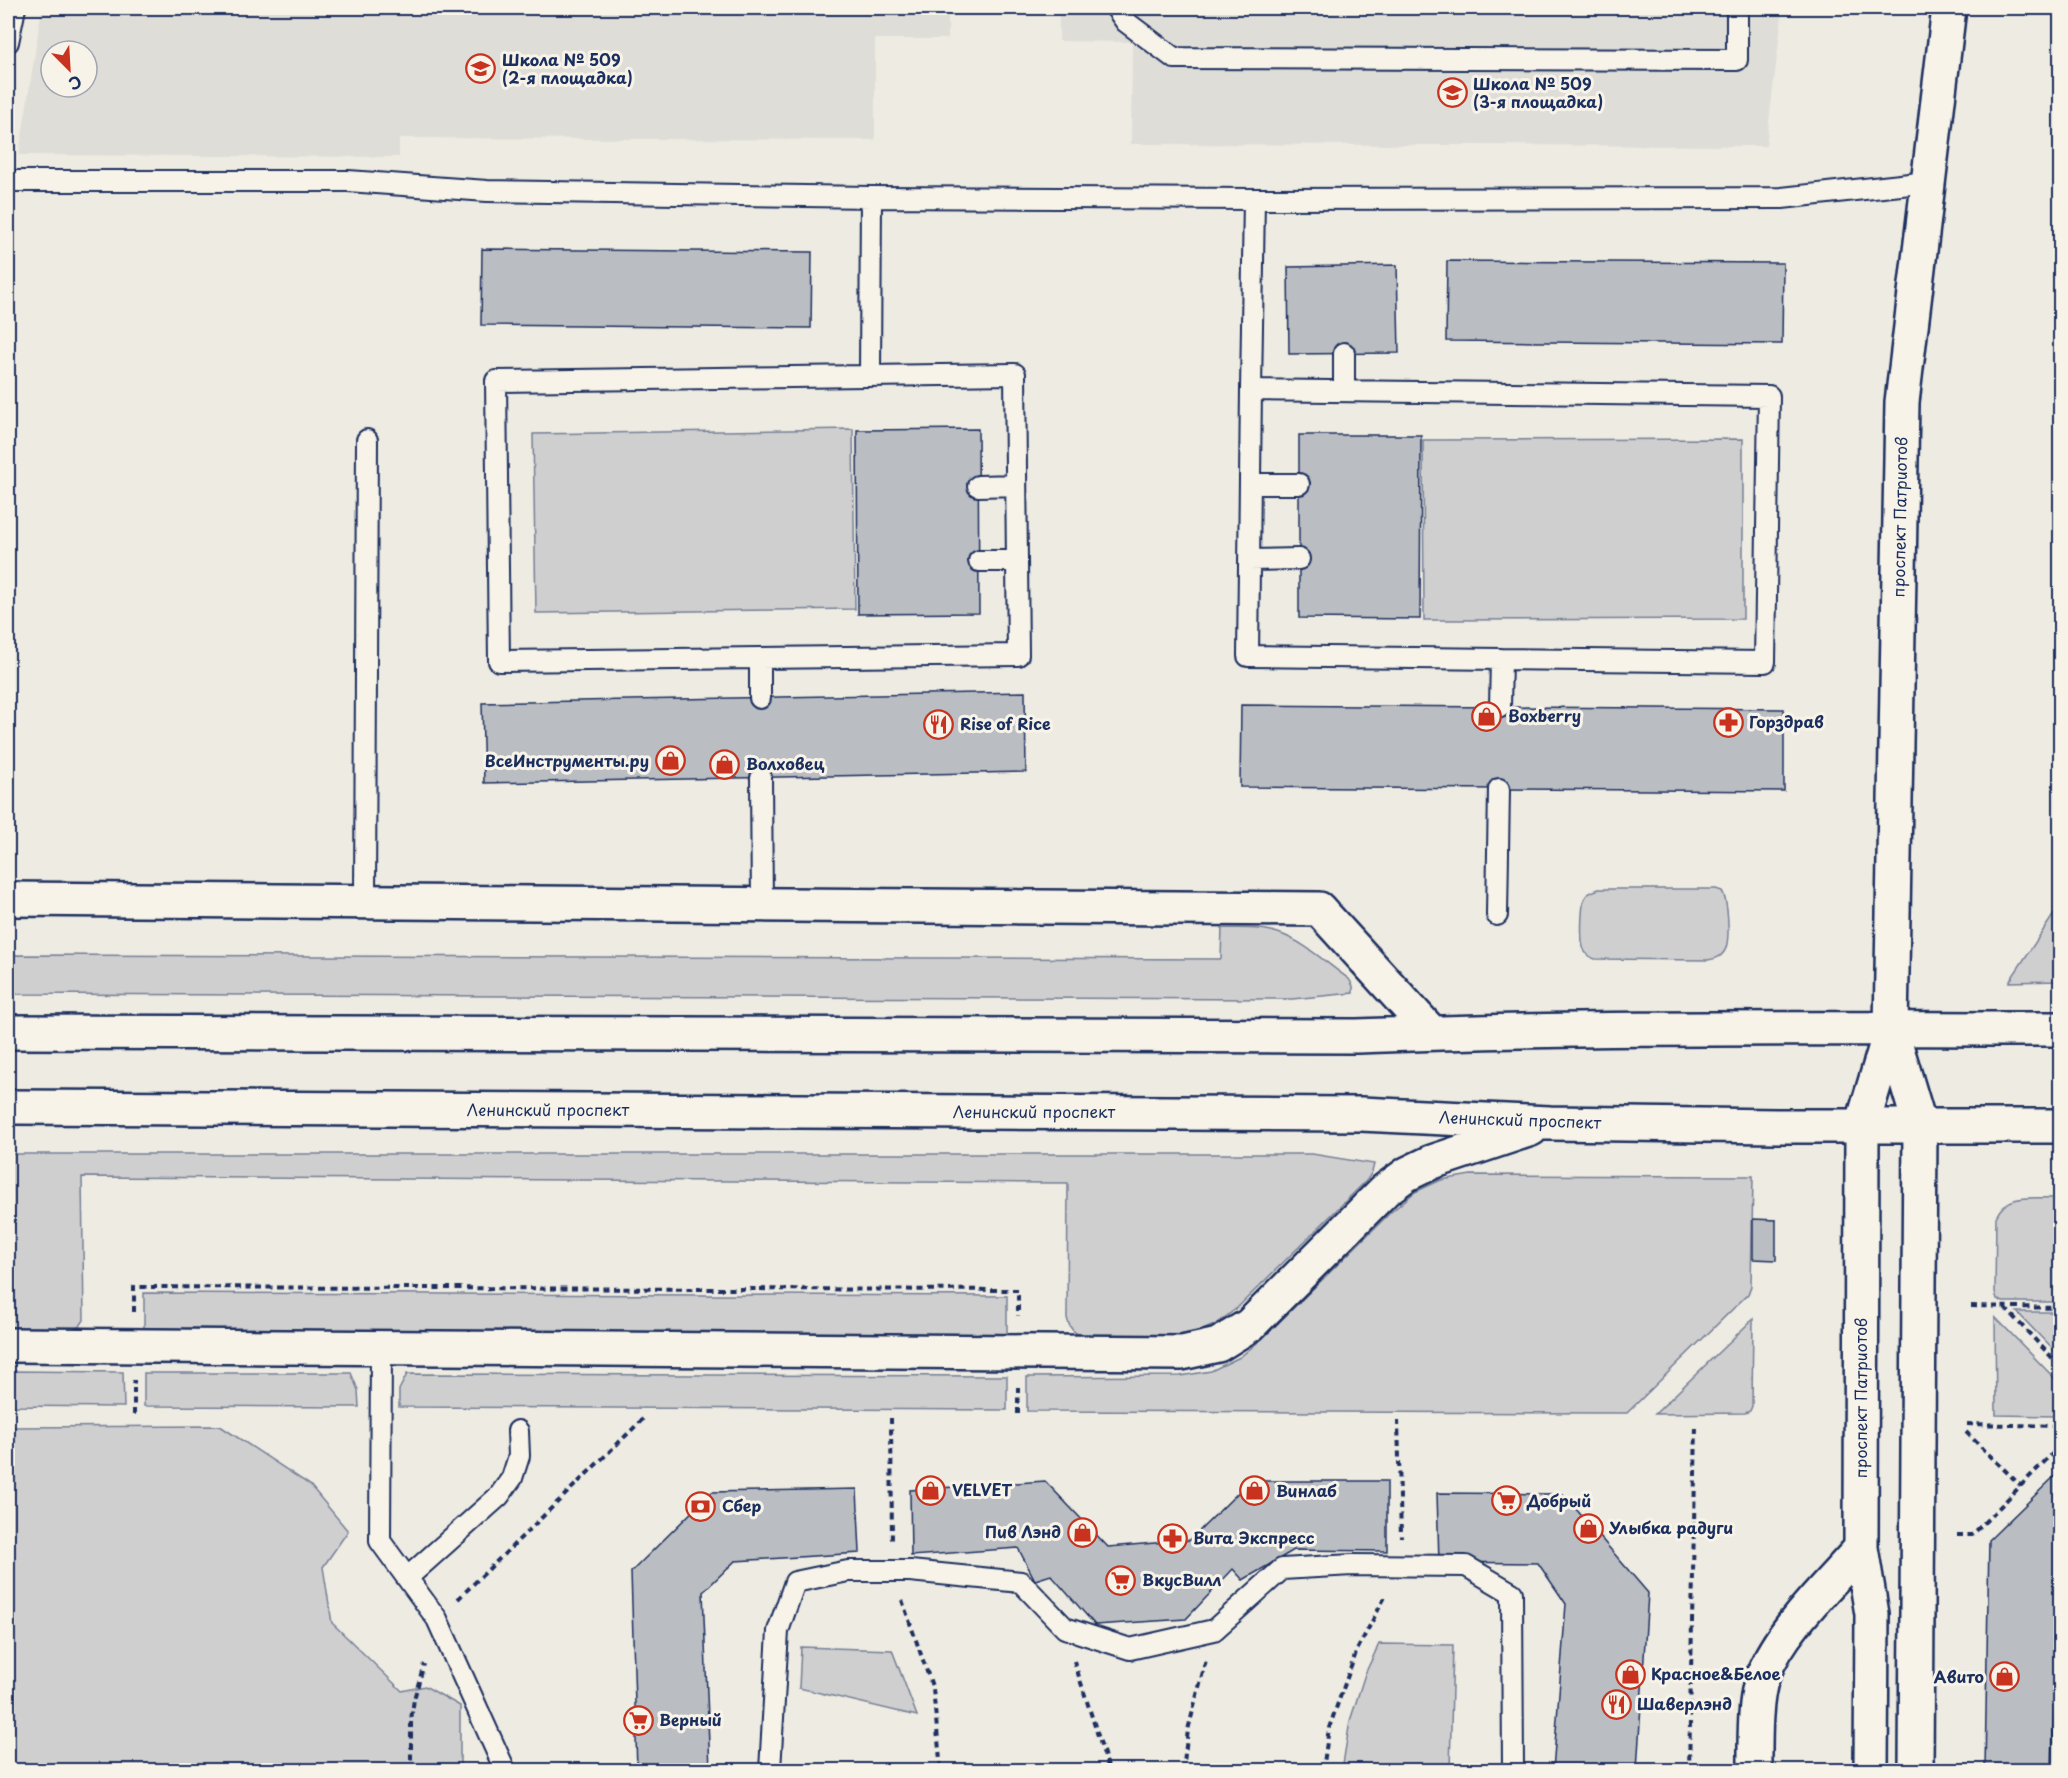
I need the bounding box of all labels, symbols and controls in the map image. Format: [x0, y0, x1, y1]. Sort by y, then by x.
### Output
north arrow [39, 39, 99, 99]
place label: Школа № 509 (2-я площадка) [502, 47, 633, 89]
school or university icon: Школа № 509 (2-я площадка) [465, 53, 497, 85]
text: С [65, 70, 86, 97]
place label: Школа № 509 (3-я площадка) [1473, 71, 1603, 113]
school or university icon: Школа № 509 (3-я площадка) [1436, 77, 1468, 109]
street label: проспект Патриотов [1886, 436, 1912, 597]
shop icon: Boxberry [1471, 700, 1503, 732]
place label: Boxberry [1508, 703, 1581, 727]
pharmacy icon: Горздрав [1712, 706, 1744, 738]
restaurant icon: Rise of Rice [923, 708, 955, 740]
place label: Горздрав [1749, 709, 1824, 733]
place label: Rise of Rice [960, 711, 1051, 735]
shop icon: ВсеИнструменты.ру [654, 745, 686, 777]
place label: ВсеИнструменты.ру [485, 748, 649, 772]
shop icon: Волховец [709, 748, 741, 780]
place label: Волховец [746, 751, 825, 775]
street label: Ленинский проспект [467, 1097, 629, 1121]
street label: Ленинский проспект [953, 1099, 1115, 1123]
street label: Ленинский проспект [1438, 1104, 1602, 1134]
street label: проспект Патриотов [1848, 1318, 1872, 1478]
shop icon: VELVET [915, 1474, 947, 1506]
shop icon: Винлаб [1239, 1475, 1271, 1507]
place label: VELVET [952, 1477, 1013, 1501]
place label: Винлаб [1276, 1478, 1337, 1502]
supermarket icon: Добрый [1490, 1485, 1522, 1517]
place label: Добрый [1526, 1488, 1591, 1512]
bank icon: Сбер [685, 1490, 717, 1522]
place label: Сбер [722, 1493, 762, 1517]
shop icon: Улыбка радуги [1572, 1512, 1604, 1544]
place label: Улыбка радуги [1608, 1515, 1733, 1539]
shop icon: Пив Лэнд [1066, 1516, 1098, 1548]
place label: Пив Лэнд [985, 1519, 1061, 1543]
pharmacy icon: Вита Экспресс [1156, 1522, 1188, 1554]
place label: Вита Экспресс [1193, 1525, 1315, 1549]
supermarket icon: ВкусВилл [1105, 1564, 1137, 1596]
place label: ВкусВилл [1142, 1567, 1222, 1591]
shop icon: Красное&Белое [1614, 1658, 1646, 1690]
place label: Красное&Белое [1651, 1661, 1781, 1685]
shop icon: Авито [1989, 1661, 2021, 1693]
place label: Авито [1934, 1664, 1984, 1688]
restaurant icon: Шаверлэнд [1600, 1688, 1632, 1720]
place label: Шаверлэнд [1637, 1691, 1732, 1715]
supermarket icon: Верный [622, 1704, 654, 1736]
place label: Верный [659, 1707, 722, 1731]

